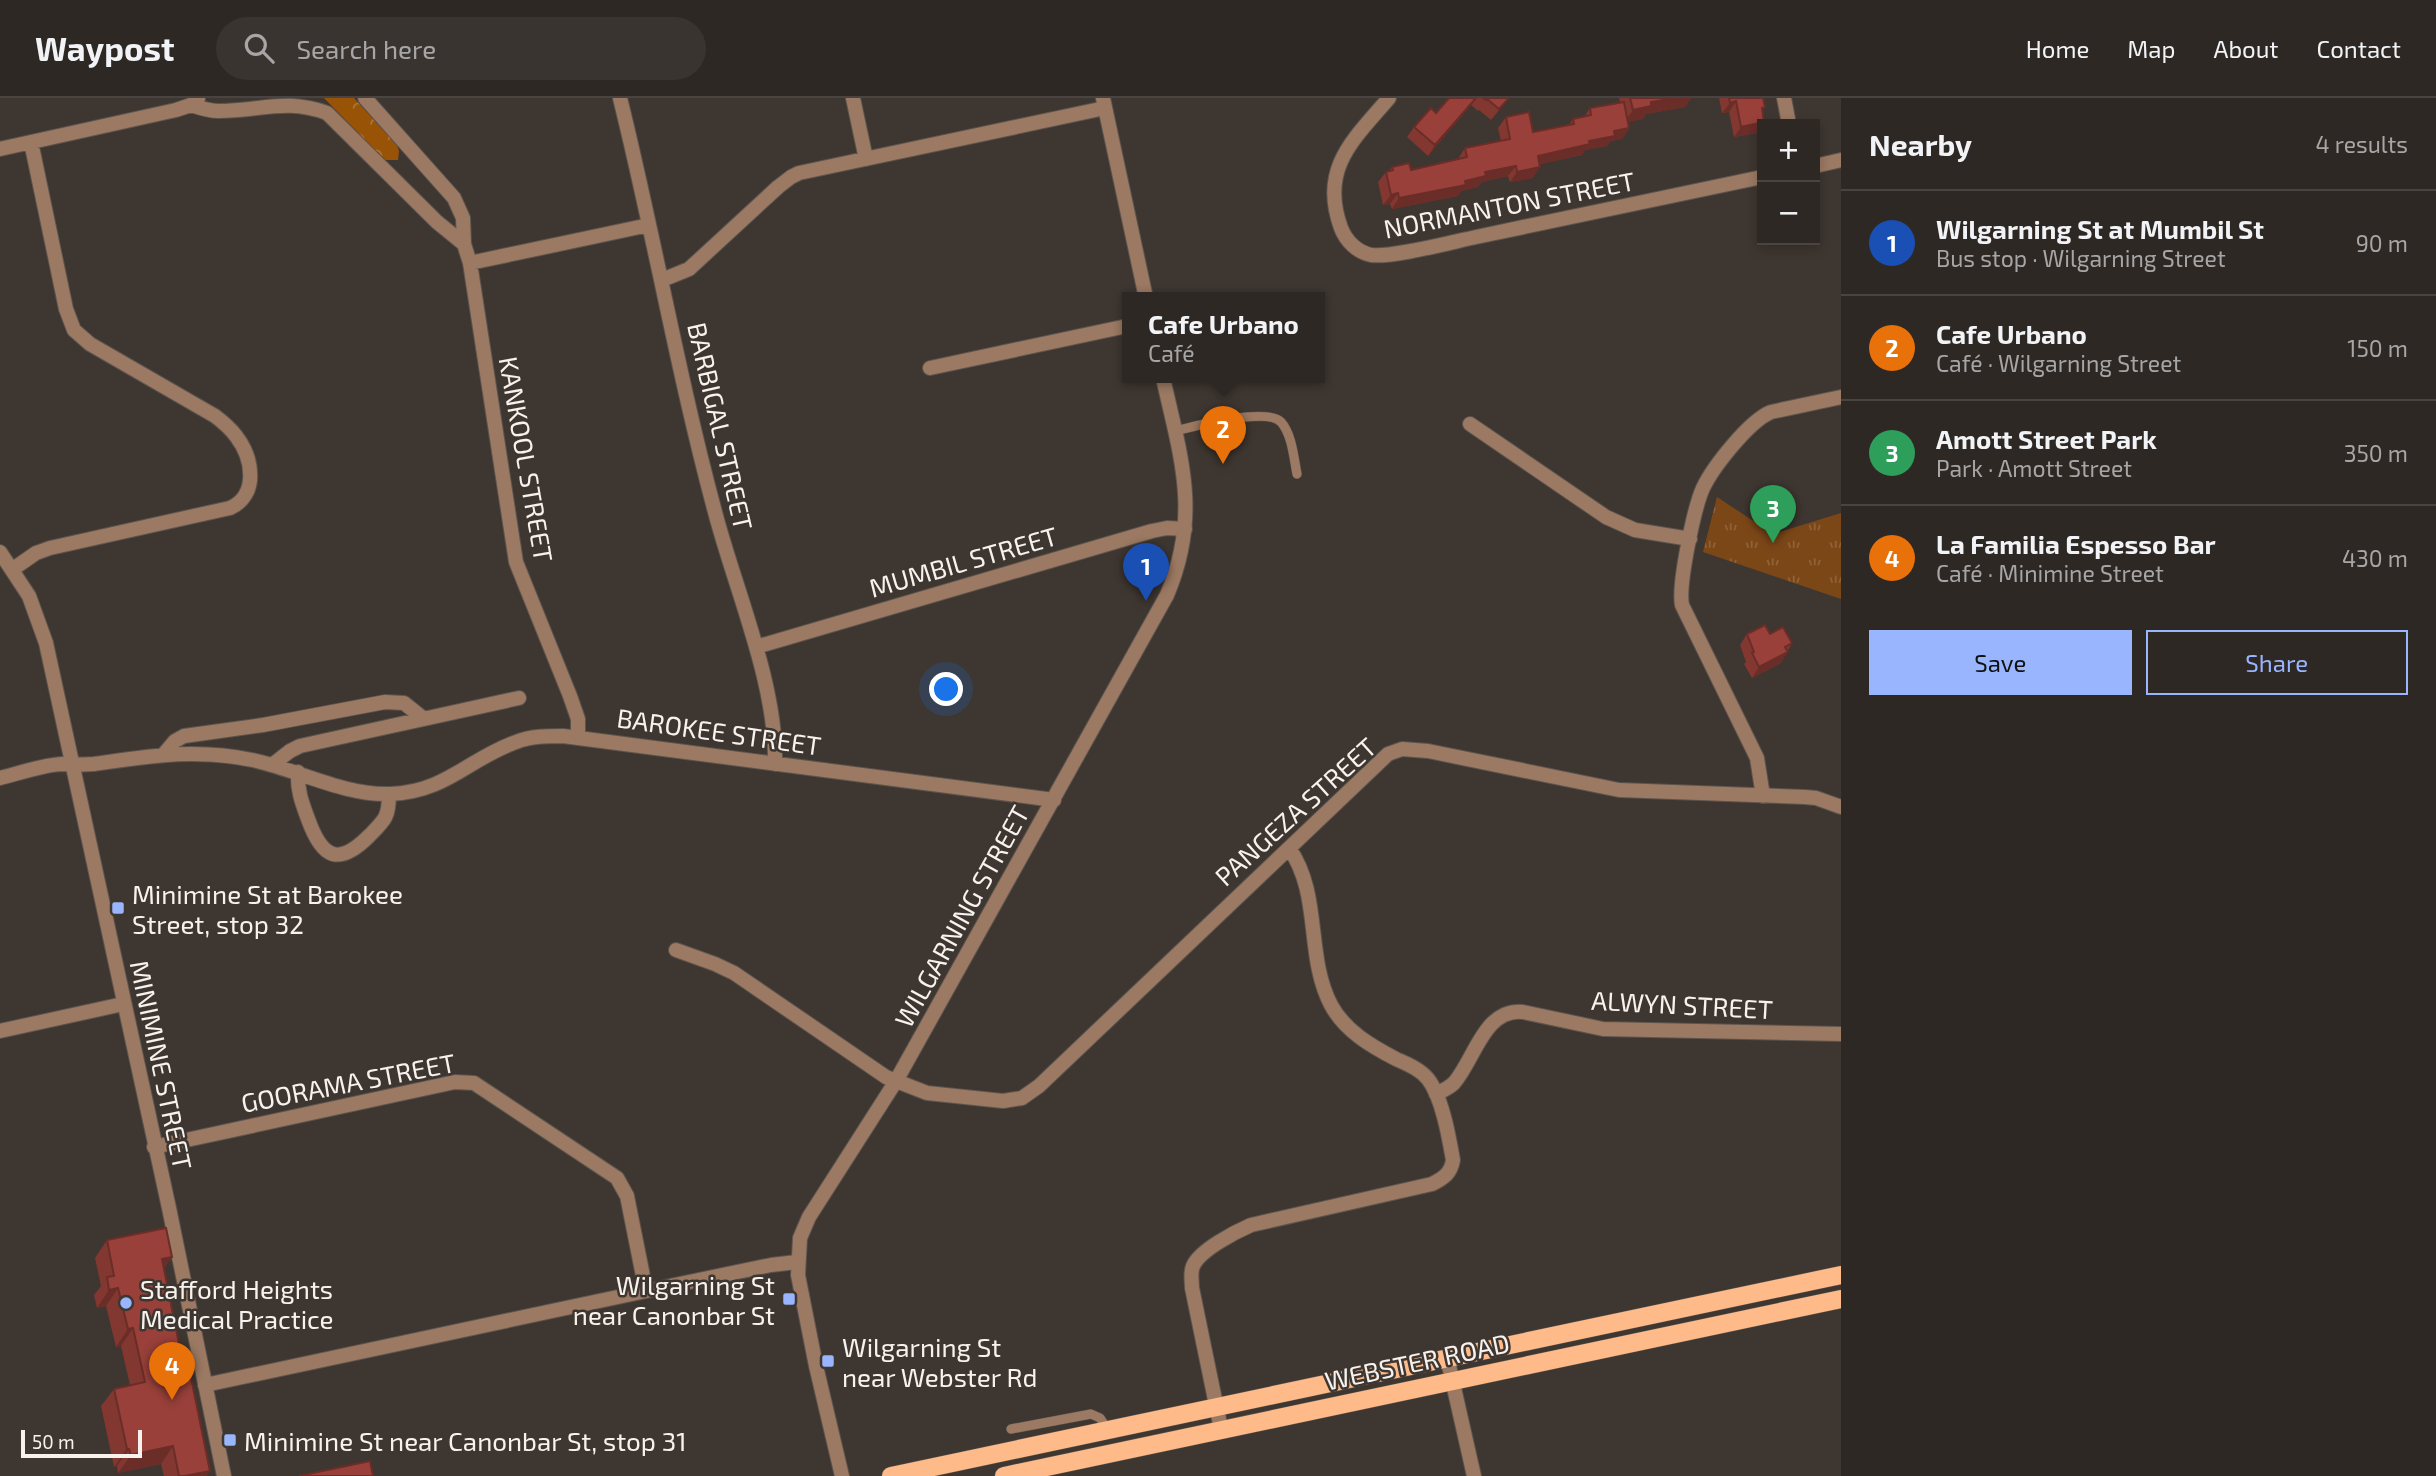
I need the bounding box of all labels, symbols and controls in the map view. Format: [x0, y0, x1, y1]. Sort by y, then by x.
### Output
search box [216, 17, 706, 80]
text: Waypost [35, 28, 174, 68]
icon: search [240, 29, 278, 67]
text: Search here [296, 33, 436, 64]
text: Home [2026, 34, 2089, 63]
text: Map [2127, 34, 2175, 63]
text: About [2213, 34, 2279, 63]
text: Contact [2317, 34, 2401, 63]
map controls [1757, 119, 1820, 245]
button: + [1757, 119, 1820, 182]
text: Nearby [1869, 126, 1972, 162]
text: 4 results [2316, 130, 2408, 158]
street label: NORMANTON STREET [1381, 164, 1637, 244]
button: − [1757, 182, 1820, 245]
text: Wilgarning St at Mumbil St [1936, 213, 2264, 244]
text: 1 [1887, 229, 1897, 257]
text: 90 m [2356, 229, 2408, 257]
text: Bus stop · Wilgarning Street [1936, 244, 2226, 272]
popup [1122, 292, 1325, 383]
text: Cafe Urbano [1148, 308, 1299, 339]
text: Cafe Urbano [1936, 318, 2087, 349]
street label: BARBIGAL STREET [682, 319, 760, 533]
text: 2 [1885, 334, 1899, 362]
text: 150 m [2347, 334, 2408, 362]
text: Café [1148, 339, 1195, 367]
text: Café · Wilgarning Street [1936, 349, 2181, 377]
street label: KANKOOL STREET [494, 354, 560, 564]
pin: 2 [1200, 406, 1246, 464]
text: Amott Street Park [1936, 423, 2157, 454]
text: 3 [1885, 439, 1899, 467]
text: 350 m [2344, 439, 2408, 467]
text: Park · Amott Street [1936, 454, 2132, 482]
pin: 3 [1750, 485, 1796, 543]
street label: MUMBIL STREET [865, 519, 1061, 603]
text: La Familia Espesso Bar [1936, 528, 2216, 559]
pin: 1 [1123, 543, 1169, 601]
text: 4 [1885, 544, 1899, 572]
text: 430 m [2342, 544, 2408, 572]
text: Café · Minimine Street [1936, 559, 2164, 587]
button: Save [1869, 630, 2132, 695]
button: Share [2146, 630, 2408, 695]
your location [929, 672, 963, 706]
street label: BAROKEE STREET [615, 701, 823, 761]
street label: PANGEZA STREET [1208, 731, 1382, 891]
street label: WILGARNING STREET [887, 800, 1035, 1032]
place label: Minimine St at Barokee Street, stop 32 [132, 878, 403, 939]
marker: Minimine St at Barokee Street, stop 32 [110, 900, 126, 916]
street label: MINIMINE STREET [125, 958, 199, 1172]
street label: ALWYN STREET [1590, 984, 1774, 1024]
street label: GOORAMA STREET [238, 1046, 458, 1118]
place label: Wilgarning St near Canonbar St [573, 1269, 775, 1330]
place label: Stafford Heights Medical Practice [140, 1273, 334, 1334]
marker: Wilgarning St near Canonbar St [781, 1291, 797, 1307]
marker: Stafford Heights Medical Practice [118, 1295, 134, 1311]
street label: WEBSTER ROAD [1322, 1326, 1512, 1396]
place label: Wilgarning St near Webster Rd [842, 1331, 1037, 1392]
pin: 4 [149, 1342, 195, 1400]
marker: Wilgarning St near Webster Rd [820, 1353, 836, 1369]
place label: Minimine St near Canonbar St, stop 31 [244, 1425, 687, 1456]
scale bar [21, 1427, 142, 1459]
text: 50 m [32, 1430, 75, 1453]
marker: Minimine St near Canonbar St, stop 31 [222, 1432, 238, 1448]

